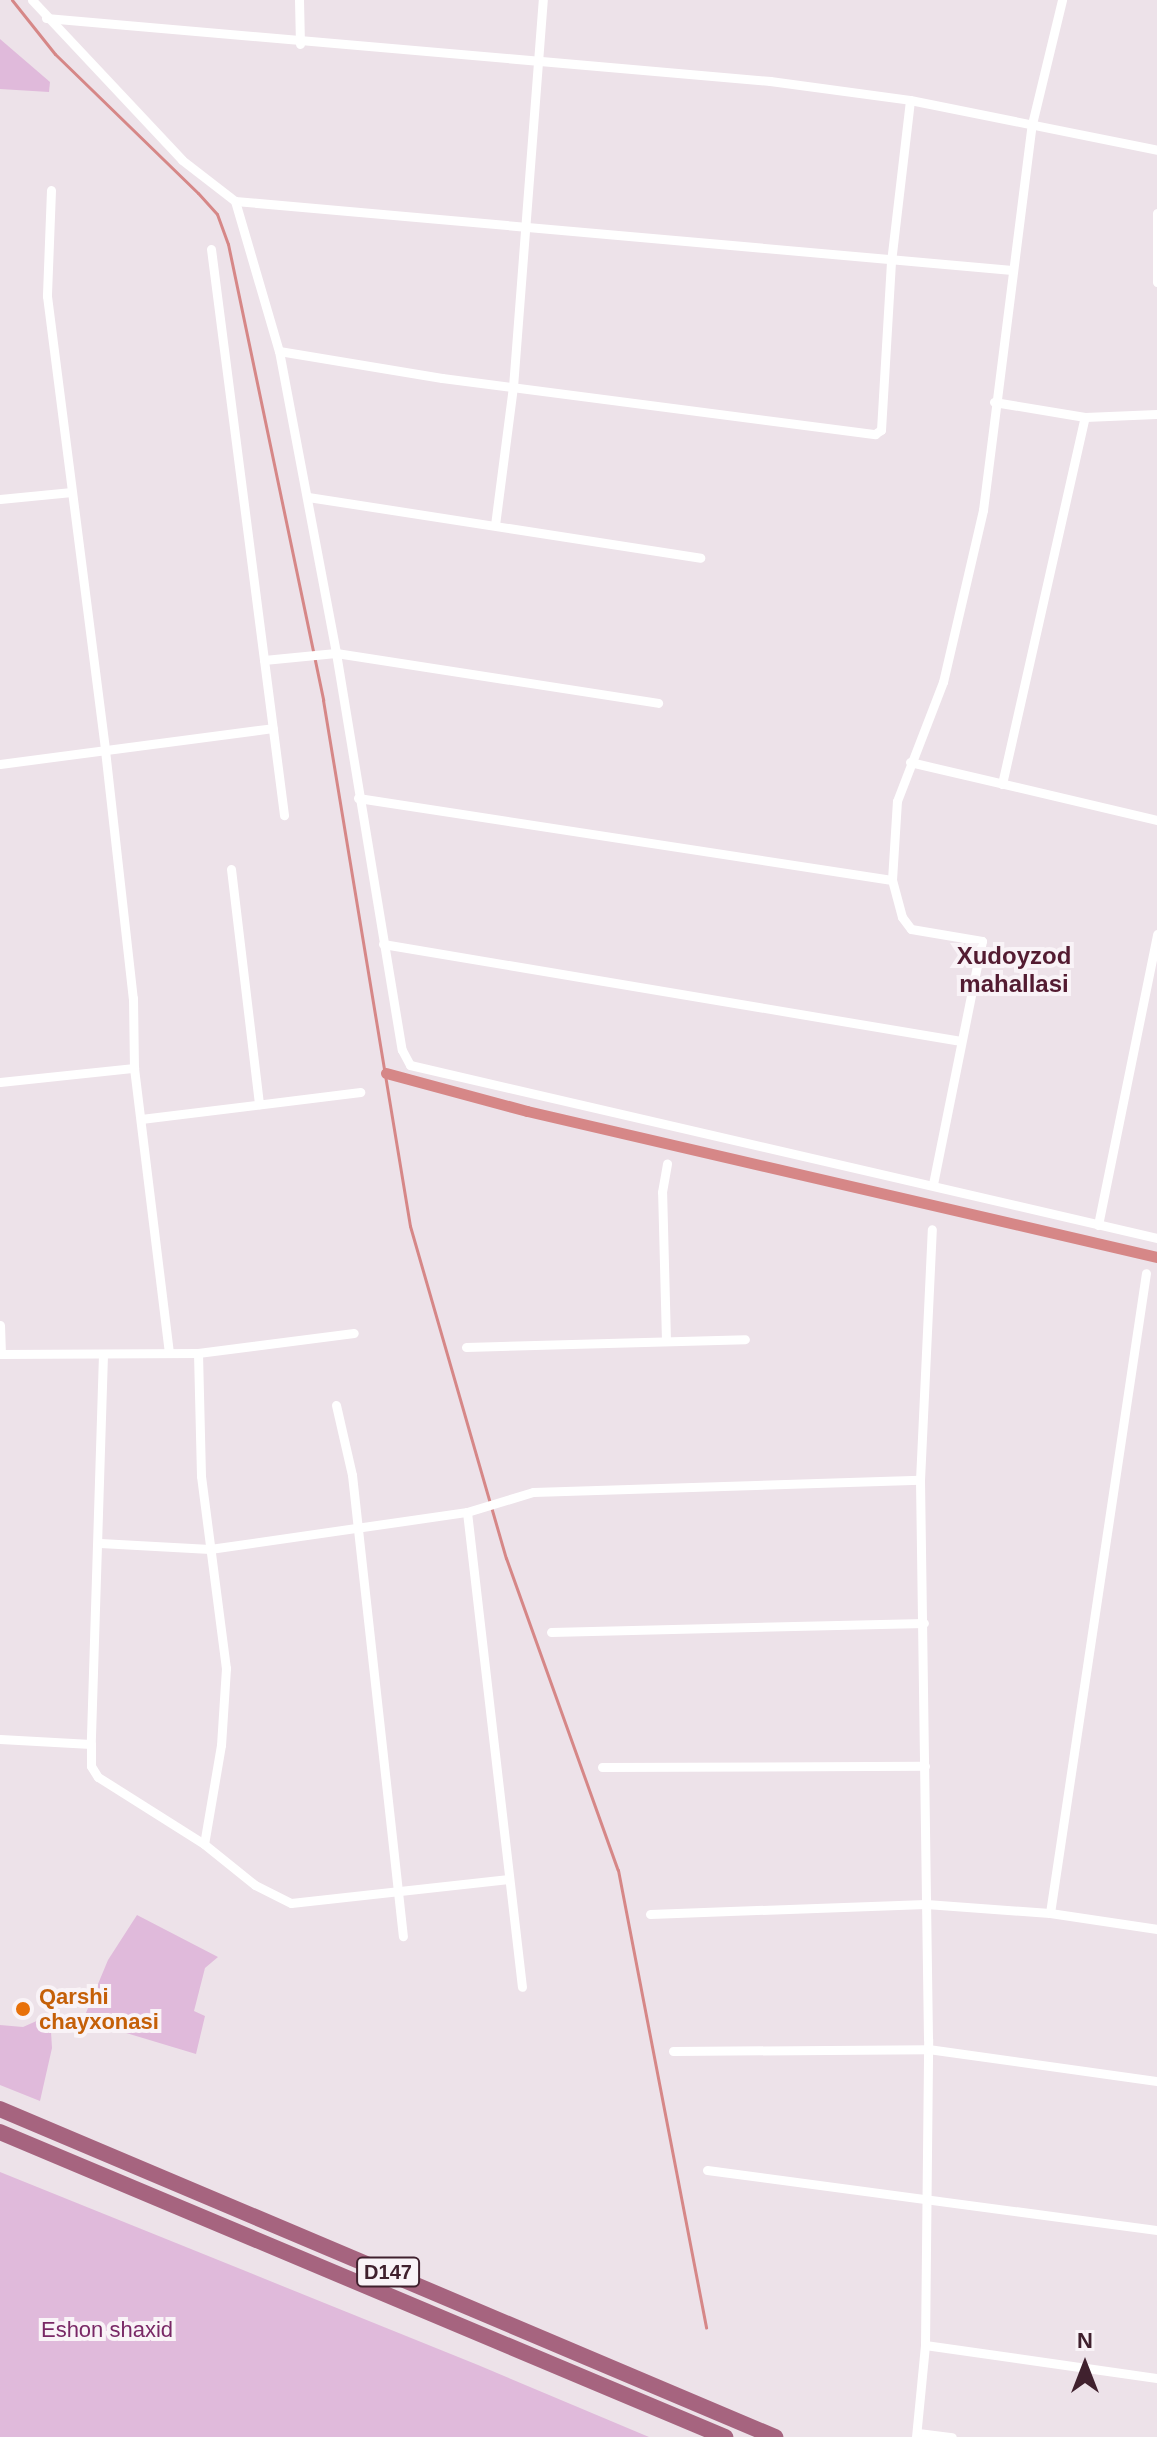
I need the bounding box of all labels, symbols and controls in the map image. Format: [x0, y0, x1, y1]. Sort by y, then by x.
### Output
district label: Xudoyzod mahallasi [957, 942, 1071, 998]
place label: Qarshi chayxonasi [39, 1983, 159, 2034]
marker: Qarshi chayxonasi [14, 2000, 32, 2018]
road number: D147 [356, 2256, 420, 2288]
park label: Eshon shaxid [41, 2317, 173, 2343]
north arrow [1045, 2325, 1125, 2405]
text: N [1077, 2328, 1093, 2353]

